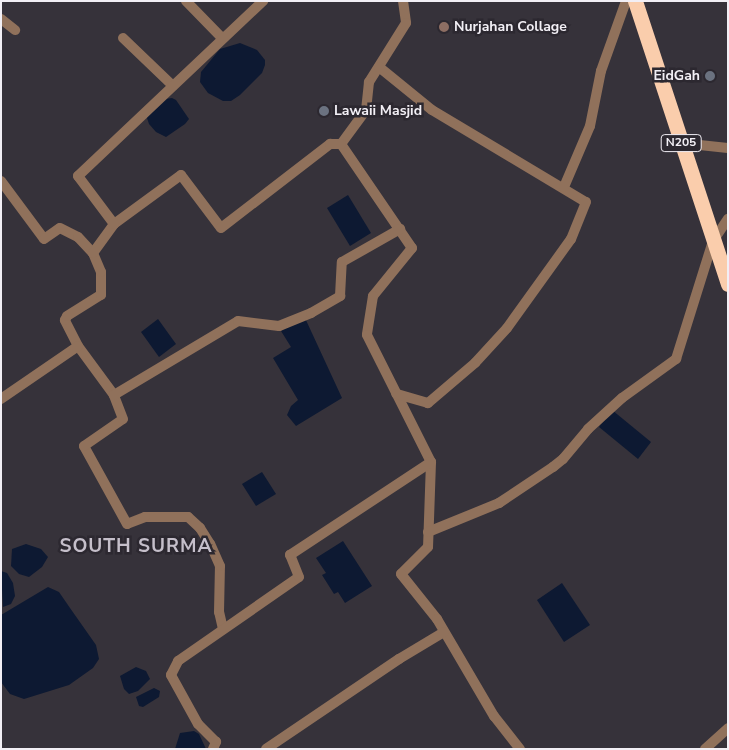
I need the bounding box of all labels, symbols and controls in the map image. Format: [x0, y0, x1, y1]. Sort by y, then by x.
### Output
place label: Nurjahan Collage [454, 19, 567, 35]
marker: Nurjahan Collage [438, 21, 450, 33]
place label: EidGah [654, 68, 700, 84]
marker: EidGah [704, 70, 716, 82]
place label: Lawaii Masjid [334, 103, 422, 119]
marker: Lawaii Masjid [318, 105, 330, 117]
road number: N205 [660, 134, 702, 152]
district label: SOUTH SURMA [58, 536, 214, 558]

